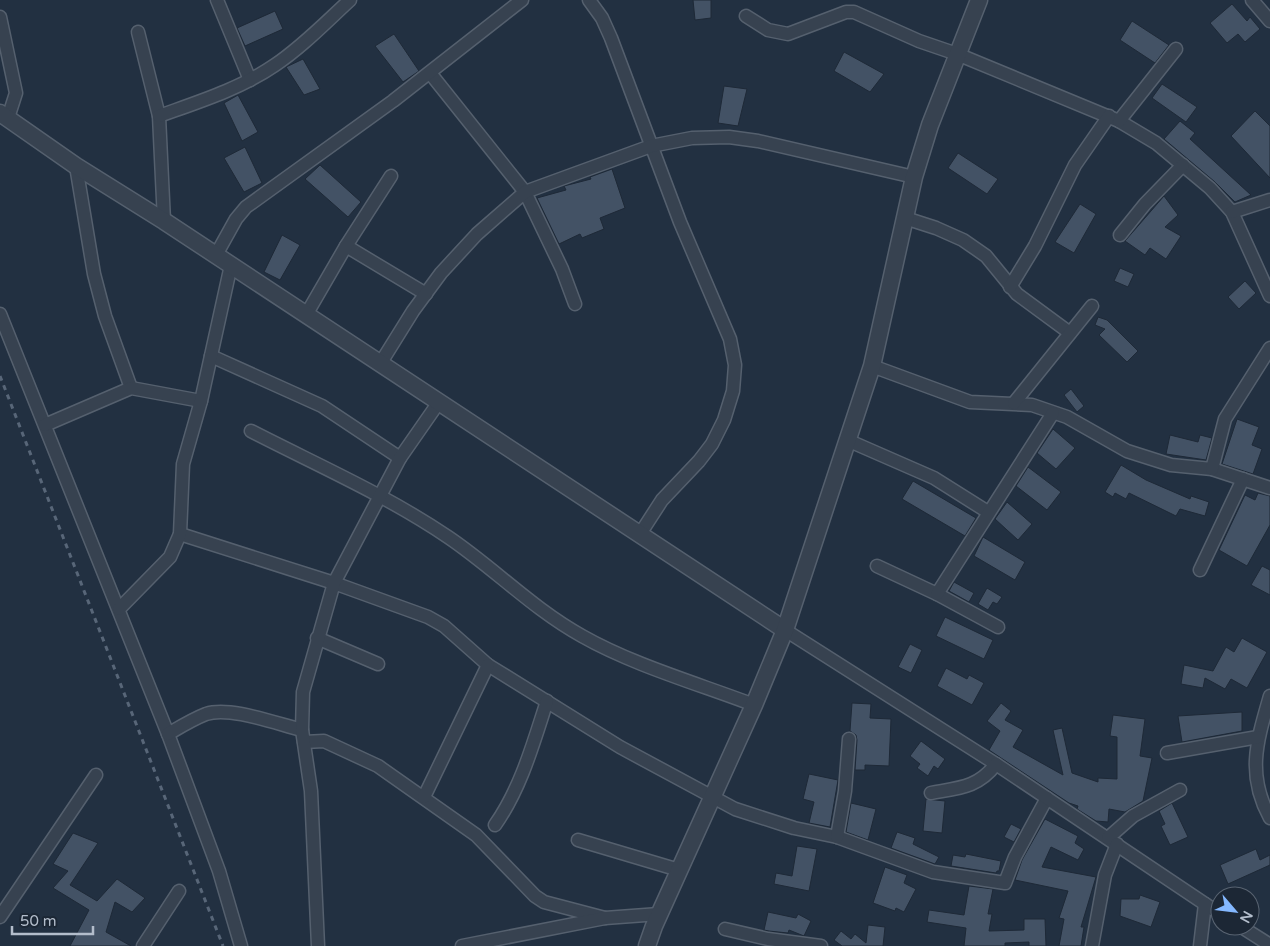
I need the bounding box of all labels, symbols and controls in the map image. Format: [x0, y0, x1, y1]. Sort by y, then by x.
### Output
north arrow [1210, 886, 1260, 936]
scale bar [12, 904, 94, 936]
text: N [1236, 908, 1256, 926]
text: 50 m [20, 912, 57, 930]

